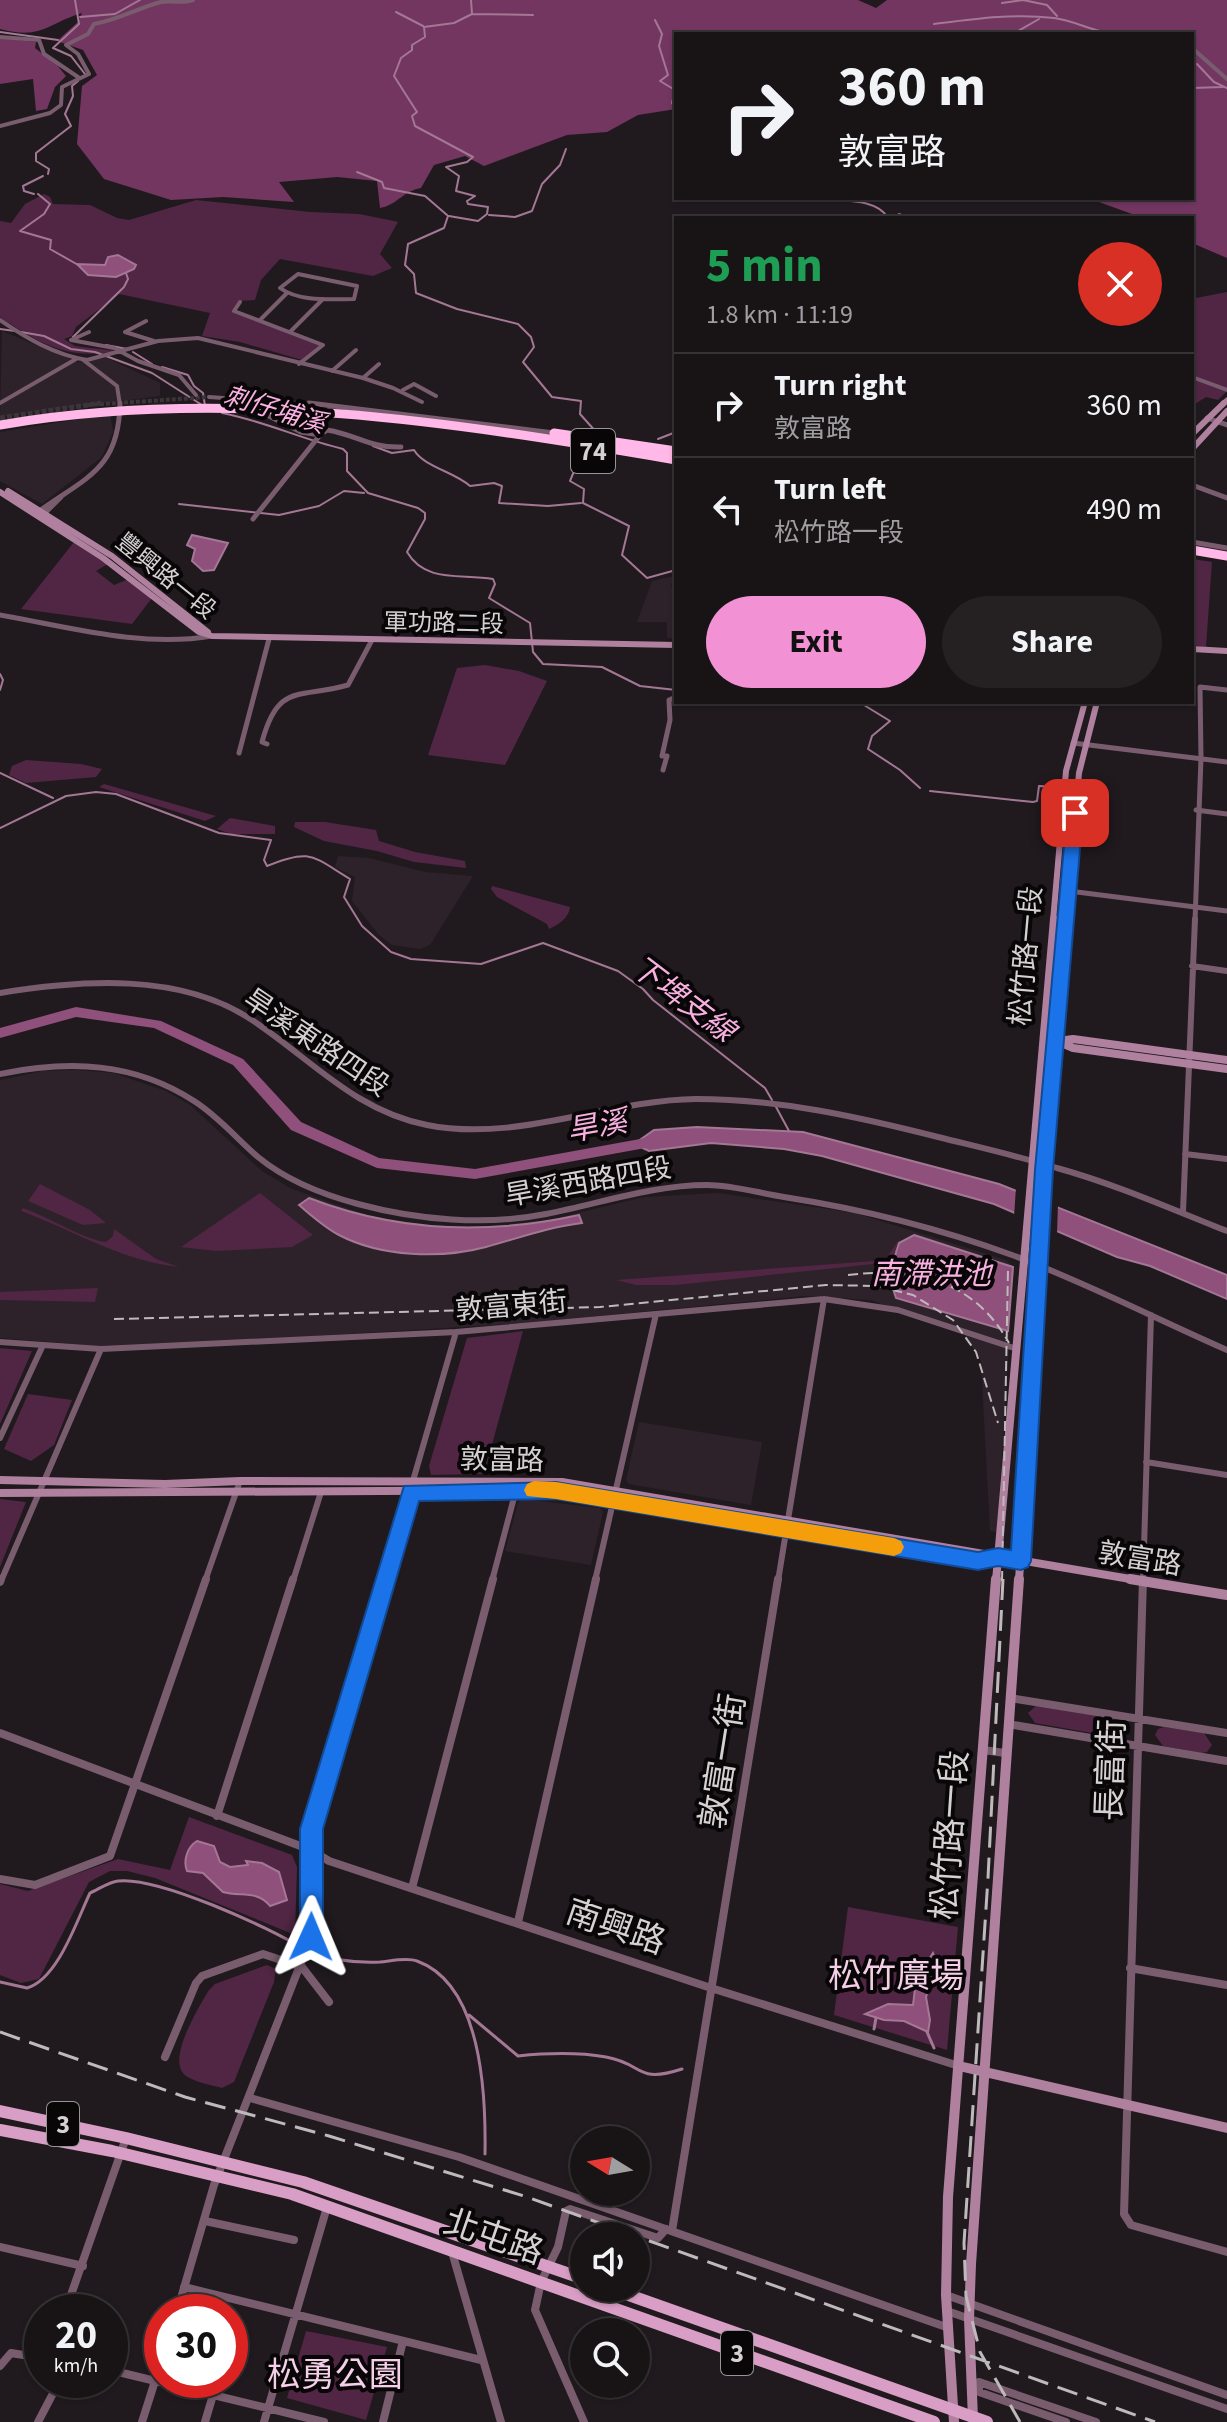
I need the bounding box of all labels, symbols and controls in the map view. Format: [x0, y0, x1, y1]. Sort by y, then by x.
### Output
text: 360 m [838, 48, 986, 127]
icon: right [706, 64, 810, 168]
text: 敦富路 [838, 127, 946, 178]
text: 5 min [706, 232, 823, 300]
button: close [1078, 242, 1162, 326]
text: 1.8 km · 11:19 [706, 296, 853, 333]
text: Turn right [774, 364, 906, 407]
water label: 刺仔埔溪 [220, 377, 334, 444]
icon: right [706, 383, 750, 427]
text: 360 m [1086, 384, 1162, 427]
text: 敦富路 [774, 410, 852, 447]
road number: 74 [571, 429, 615, 473]
text: Turn left [774, 468, 886, 511]
icon: left [706, 487, 750, 531]
text: 490 m [1086, 488, 1162, 531]
text: 松竹路一段 [774, 514, 904, 551]
street label: 豐興路一段 [108, 525, 223, 628]
button: Exit [706, 596, 926, 688]
button: Share [942, 596, 1162, 688]
street label: 軍功路二段 [384, 605, 504, 642]
pin [1041, 779, 1109, 847]
icon: arrive [1053, 791, 1097, 835]
street label: 松竹路一段 [1000, 885, 1052, 1028]
water label: 下埤支線 [622, 946, 746, 1054]
street label: 旱溪東路四段 [236, 979, 397, 1106]
water label: 旱溪 [564, 1099, 634, 1153]
street label: 旱溪西路四段 [502, 1148, 674, 1216]
water label: 南滯洪池 [871, 1253, 994, 1296]
street label: 敦富東街 [454, 1281, 569, 1331]
street label: 敦富路 [460, 1439, 544, 1481]
street label: 敦富路 [1095, 1533, 1184, 1585]
street label: 敦富一街 [689, 1690, 758, 1832]
street label: 長富街 [1085, 1718, 1138, 1822]
street label: 松竹路一段 [920, 1749, 981, 1922]
street label: 南興路 [559, 1888, 672, 1967]
position arrow [269, 1895, 353, 1979]
park label: 松竹廣場 [828, 1952, 964, 2001]
road number: 3 [47, 2102, 79, 2146]
north arrow [570, 2126, 650, 2206]
map controls [570, 2126, 650, 2398]
street label: 北屯路 [437, 2198, 550, 2277]
button: sound [570, 2222, 650, 2302]
speed limit sign: 30 [144, 2294, 248, 2398]
text: 20 [55, 2307, 97, 2364]
button: search [570, 2318, 650, 2398]
road number: 3 [721, 2331, 753, 2375]
park label: 松勇公園 [267, 2351, 403, 2400]
text: km/h [54, 2352, 98, 2380]

